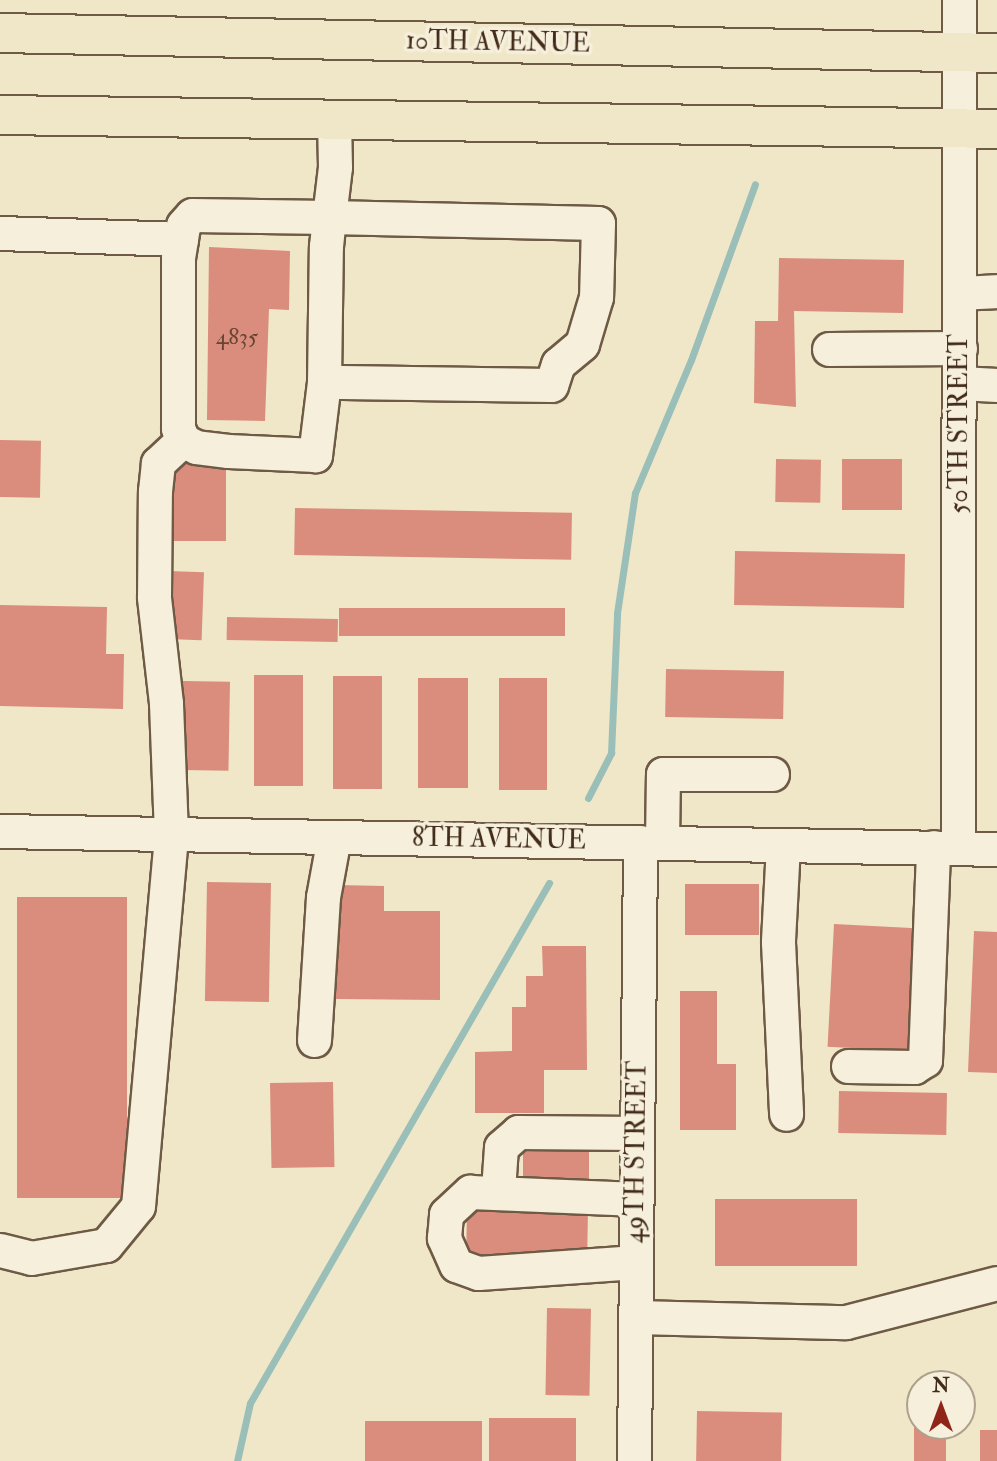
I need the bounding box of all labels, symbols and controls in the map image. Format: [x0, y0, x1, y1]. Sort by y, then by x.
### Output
street label: 10TH AVENUE [406, 26, 590, 60]
house number: 4835 [216, 323, 258, 351]
street label: 50TH STREET [944, 334, 976, 514]
street label: 8TH AVENUE [412, 823, 586, 857]
street label: 49TH STREET [620, 1060, 654, 1244]
north arrow [906, 1370, 976, 1440]
text: N [932, 1374, 950, 1398]

